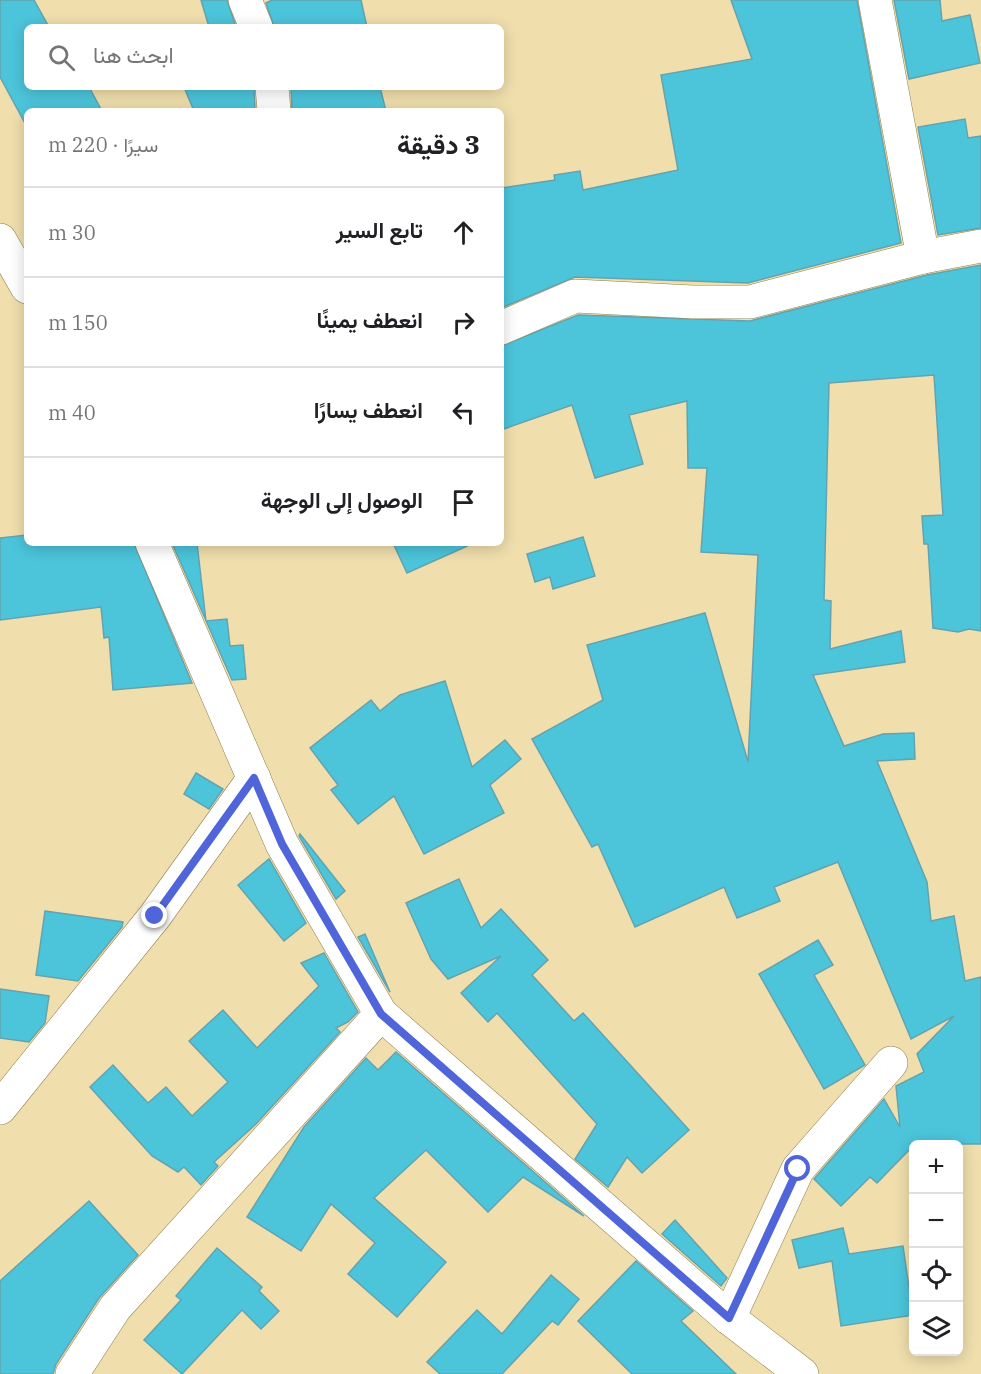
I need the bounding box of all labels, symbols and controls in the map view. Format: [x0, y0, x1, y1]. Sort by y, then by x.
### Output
search box [24, 24, 504, 90]
text: ابحث هنا [93, 40, 174, 69]
icon: search [45, 41, 78, 74]
text: 3 دقيقة [397, 127, 480, 161]
text: سيرًا · 220 m [48, 131, 158, 158]
text: تابع السير [336, 215, 423, 244]
icon: ahead [447, 216, 480, 249]
text: 30 m [48, 219, 96, 246]
text: انعطف يمينًا [317, 305, 423, 334]
icon: right [447, 306, 480, 339]
text: 150 m [48, 309, 108, 336]
text: انعطف يسارًا [314, 395, 423, 424]
icon: left [447, 396, 480, 429]
text: 40 m [48, 399, 96, 426]
text: الوصول إلى الوجهة [261, 485, 423, 514]
icon: arrive [447, 486, 480, 519]
route end [141, 902, 167, 928]
map controls [909, 1140, 963, 1356]
button: + [909, 1140, 963, 1194]
route start [784, 1155, 810, 1181]
button: − [909, 1194, 963, 1248]
button: locate [909, 1248, 963, 1302]
button: layers [909, 1302, 963, 1356]

